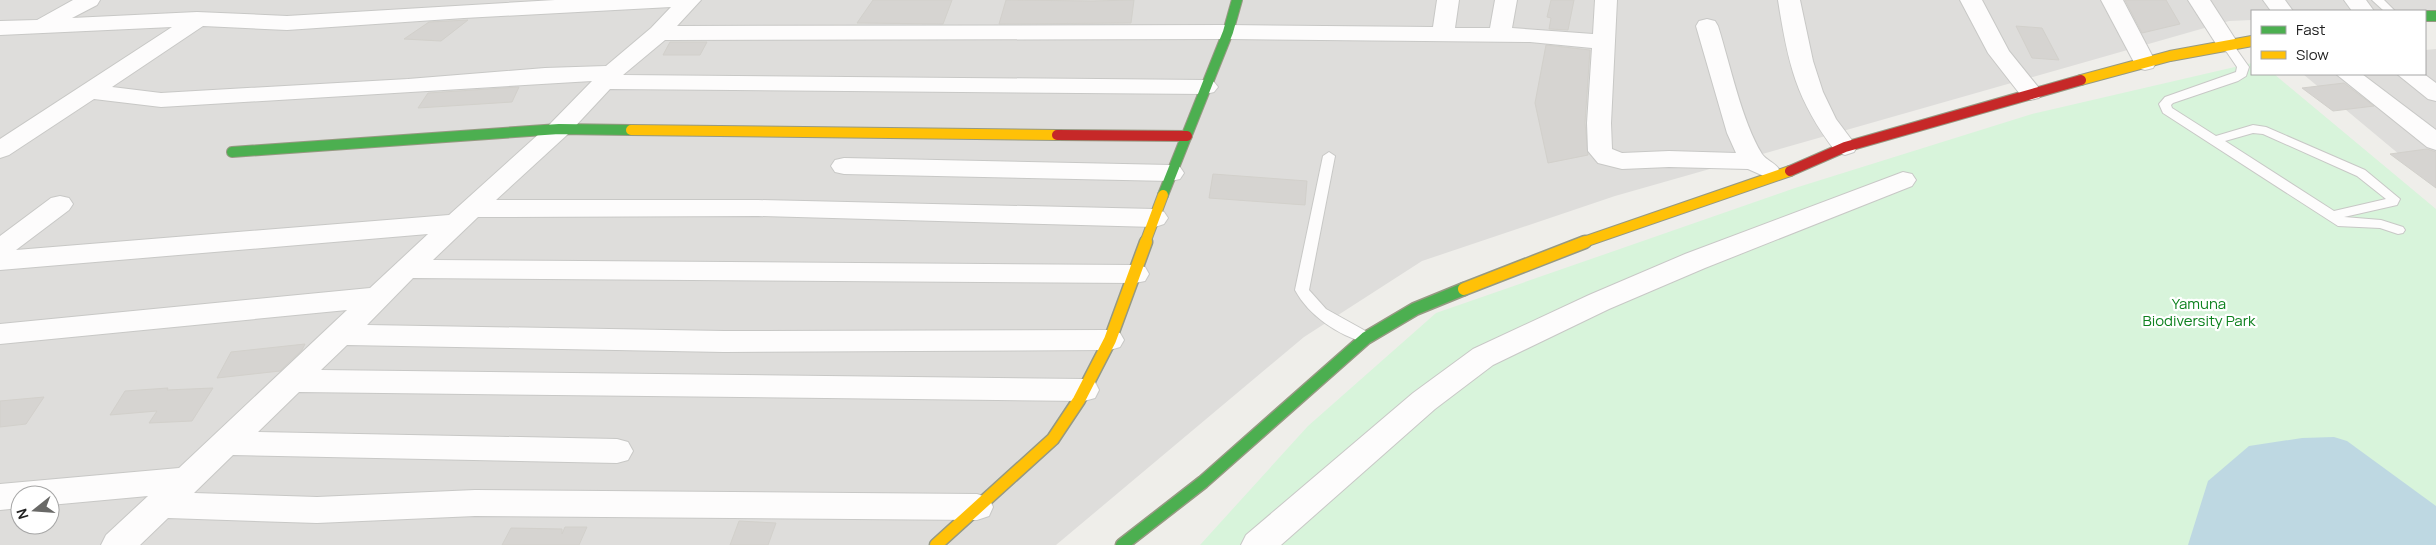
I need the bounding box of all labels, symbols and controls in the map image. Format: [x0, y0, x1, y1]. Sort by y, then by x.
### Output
legend [2251, 10, 2426, 75]
text: Fast [2296, 19, 2325, 40]
text: Slow [2296, 44, 2329, 65]
park label: Yamuna Biodiversity Park [2142, 293, 2256, 331]
north arrow [10, 485, 60, 535]
text: N [12, 506, 33, 522]

